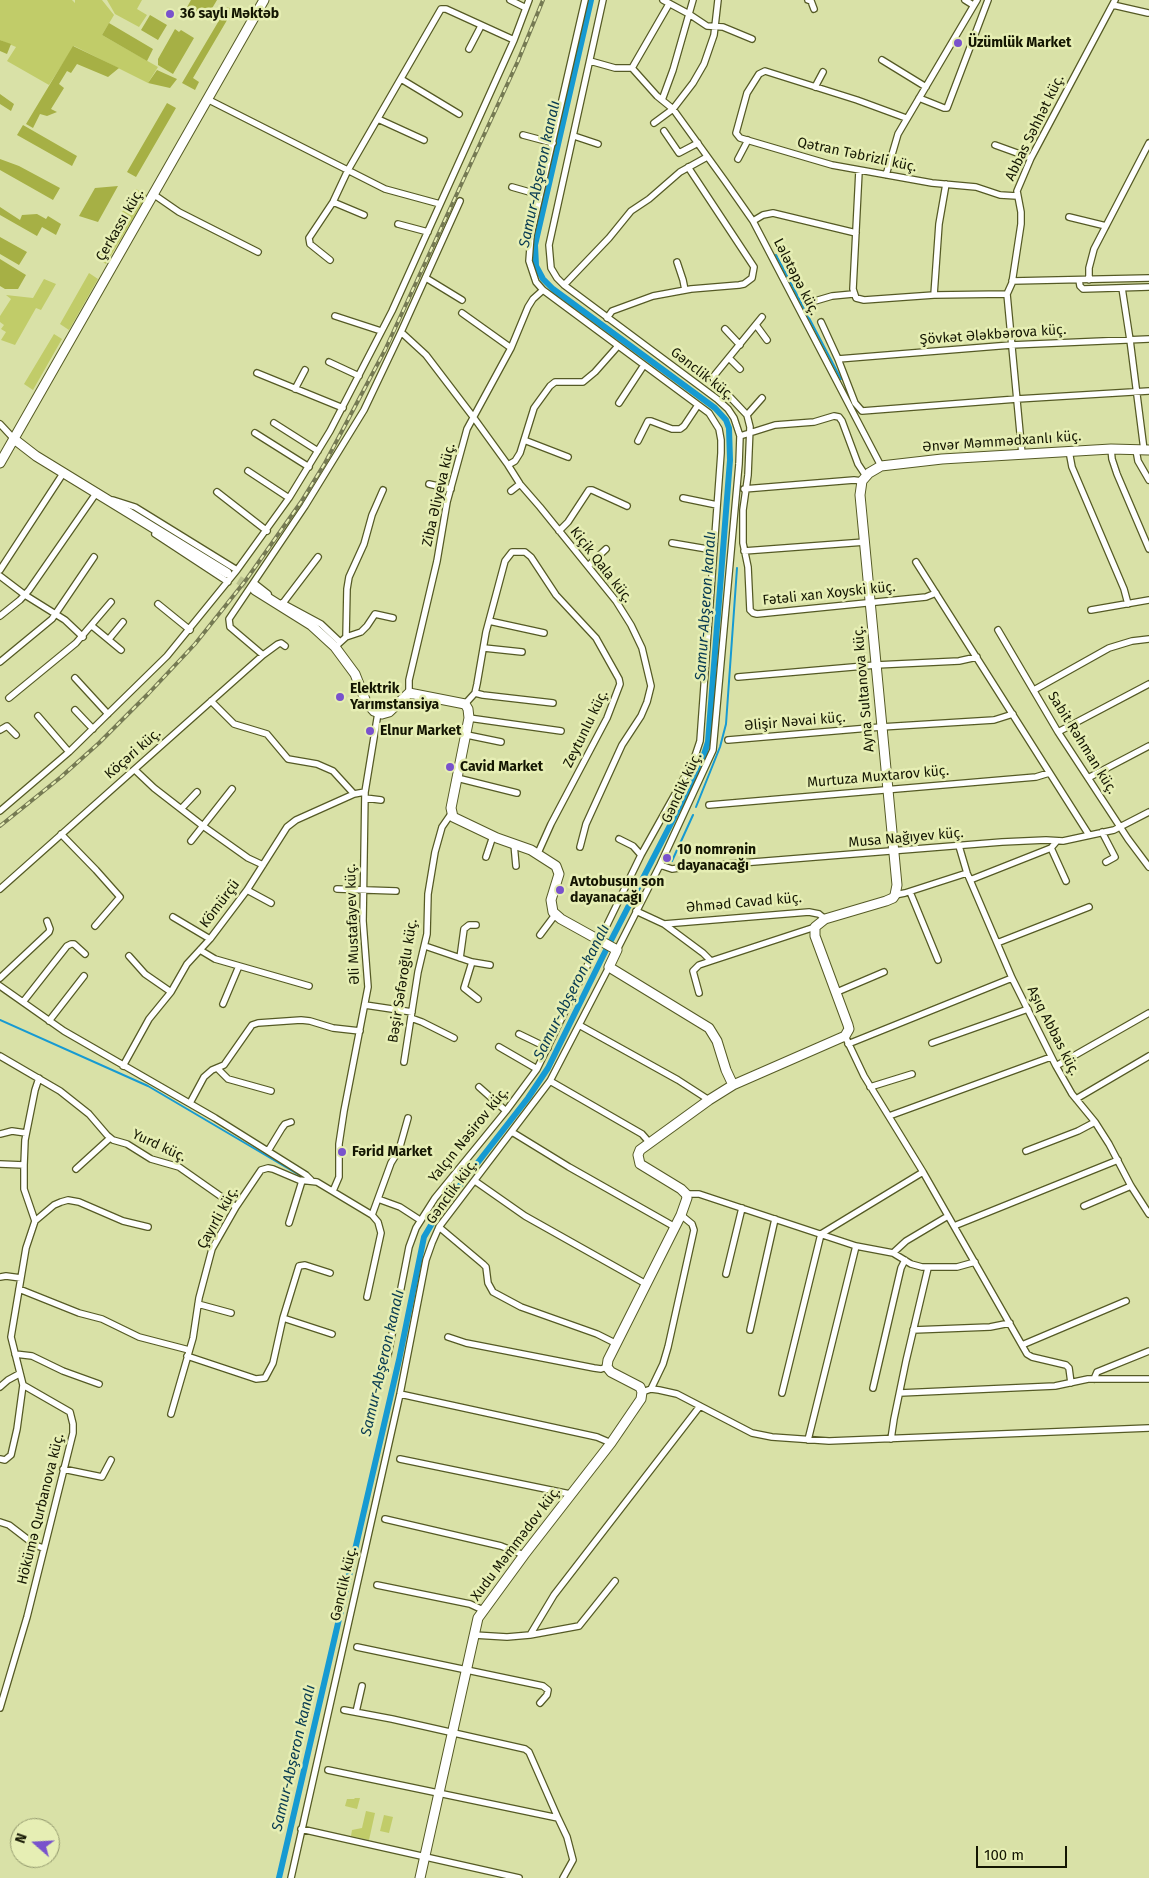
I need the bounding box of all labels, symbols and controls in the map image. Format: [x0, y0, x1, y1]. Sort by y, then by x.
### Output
place label: 36 saylı Məktəb [180, 6, 279, 22]
marker: 36 saylı Məktəb [164, 8, 176, 20]
place label: Üzümlük Market [968, 35, 1071, 51]
marker: Üzümlük Market [952, 37, 964, 49]
street label: Abbas Səhhət küç. [1002, 72, 1068, 184]
water label: Samur-Abşeron kanalı [516, 99, 564, 249]
street label: Qətran Təbrizli küç. [796, 134, 918, 176]
street label: Çerkassı küç. [92, 186, 148, 264]
street label: Lələtəpə küç. [769, 236, 823, 318]
street label: Şövkət Ələkbərova küç. [919, 321, 1067, 349]
street label: Gənclik küç. [667, 344, 737, 404]
street label: Ənvər Məmmədxanlı küç. [922, 428, 1082, 456]
street label: Ziba Əliyeva küç. [419, 442, 459, 548]
street label: Kiçik Qala küç. [566, 524, 636, 606]
water label: Samur-Abşeron kanalı [692, 531, 720, 681]
street label: Fətəli xan Xoyski küç. [762, 579, 896, 609]
street label: Ayna Sultanova küç. [850, 625, 878, 753]
place label: Elektrik Yarımstansiya [350, 681, 439, 714]
street label: Zeytunlu küç. [560, 687, 612, 771]
street label: Sabit Rəhman küç. [1044, 689, 1120, 797]
marker: Elektrik Yarımstansiya [334, 691, 346, 703]
street label: Əlişir Nəvai küç. [744, 709, 846, 735]
place label: Elnur Market [380, 723, 461, 739]
street label: Köçəri küç. [102, 725, 164, 783]
marker: Elnur Market [364, 725, 376, 737]
street label: Gənclik küç. [658, 750, 706, 826]
place label: Cavid Market [460, 759, 543, 775]
marker: Cavid Market [444, 761, 456, 773]
street label: Murtuza Muxtarov küç. [806, 762, 950, 792]
street label: Musa Nağıyev küç. [848, 825, 964, 851]
place label: 10 nomrənin dayanacağı [677, 842, 756, 874]
marker: 10 nomrənin dayanacağı [661, 852, 673, 864]
street label: Əli Mustafayev küç. [342, 863, 364, 985]
place label: Avtobusun son dayanacağı [570, 874, 664, 906]
street label: Kömürçü [196, 877, 244, 931]
marker: Avtobusun son dayanacağı [554, 884, 566, 896]
street label: Əhməd Cavad küç. [685, 890, 803, 916]
street label: Bəşir Səfəroğlu küç. [385, 918, 421, 1044]
water label: Samur-Abşeron kanalı [530, 921, 614, 1063]
street label: Aşıq Abbas küç. [1023, 983, 1083, 1079]
street label: Yalçın Nəsirov küç. [425, 1084, 513, 1186]
street label: Yurd küç. [129, 1126, 189, 1166]
place label: Fərid Market [352, 1144, 432, 1160]
marker: Fərid Market [336, 1146, 348, 1158]
street label: Gənclik küç. [423, 1156, 481, 1228]
street label: Çayırli küç. [194, 1184, 242, 1252]
water label: Samur-Abşeron kanalı [357, 1288, 409, 1438]
street label: Hökümə Qurbanova küç. [14, 1432, 68, 1586]
street label: Xudu Məmmədov küç. [468, 1484, 564, 1604]
street label: Gənclik küç. [327, 1545, 361, 1623]
water label: Samur-Abşeron kanalı [268, 1683, 320, 1833]
north arrow [10, 1818, 60, 1868]
text: N [12, 1831, 31, 1845]
scale bar [979, 1836, 1070, 1868]
text: 100 m [984, 1846, 1024, 1864]

